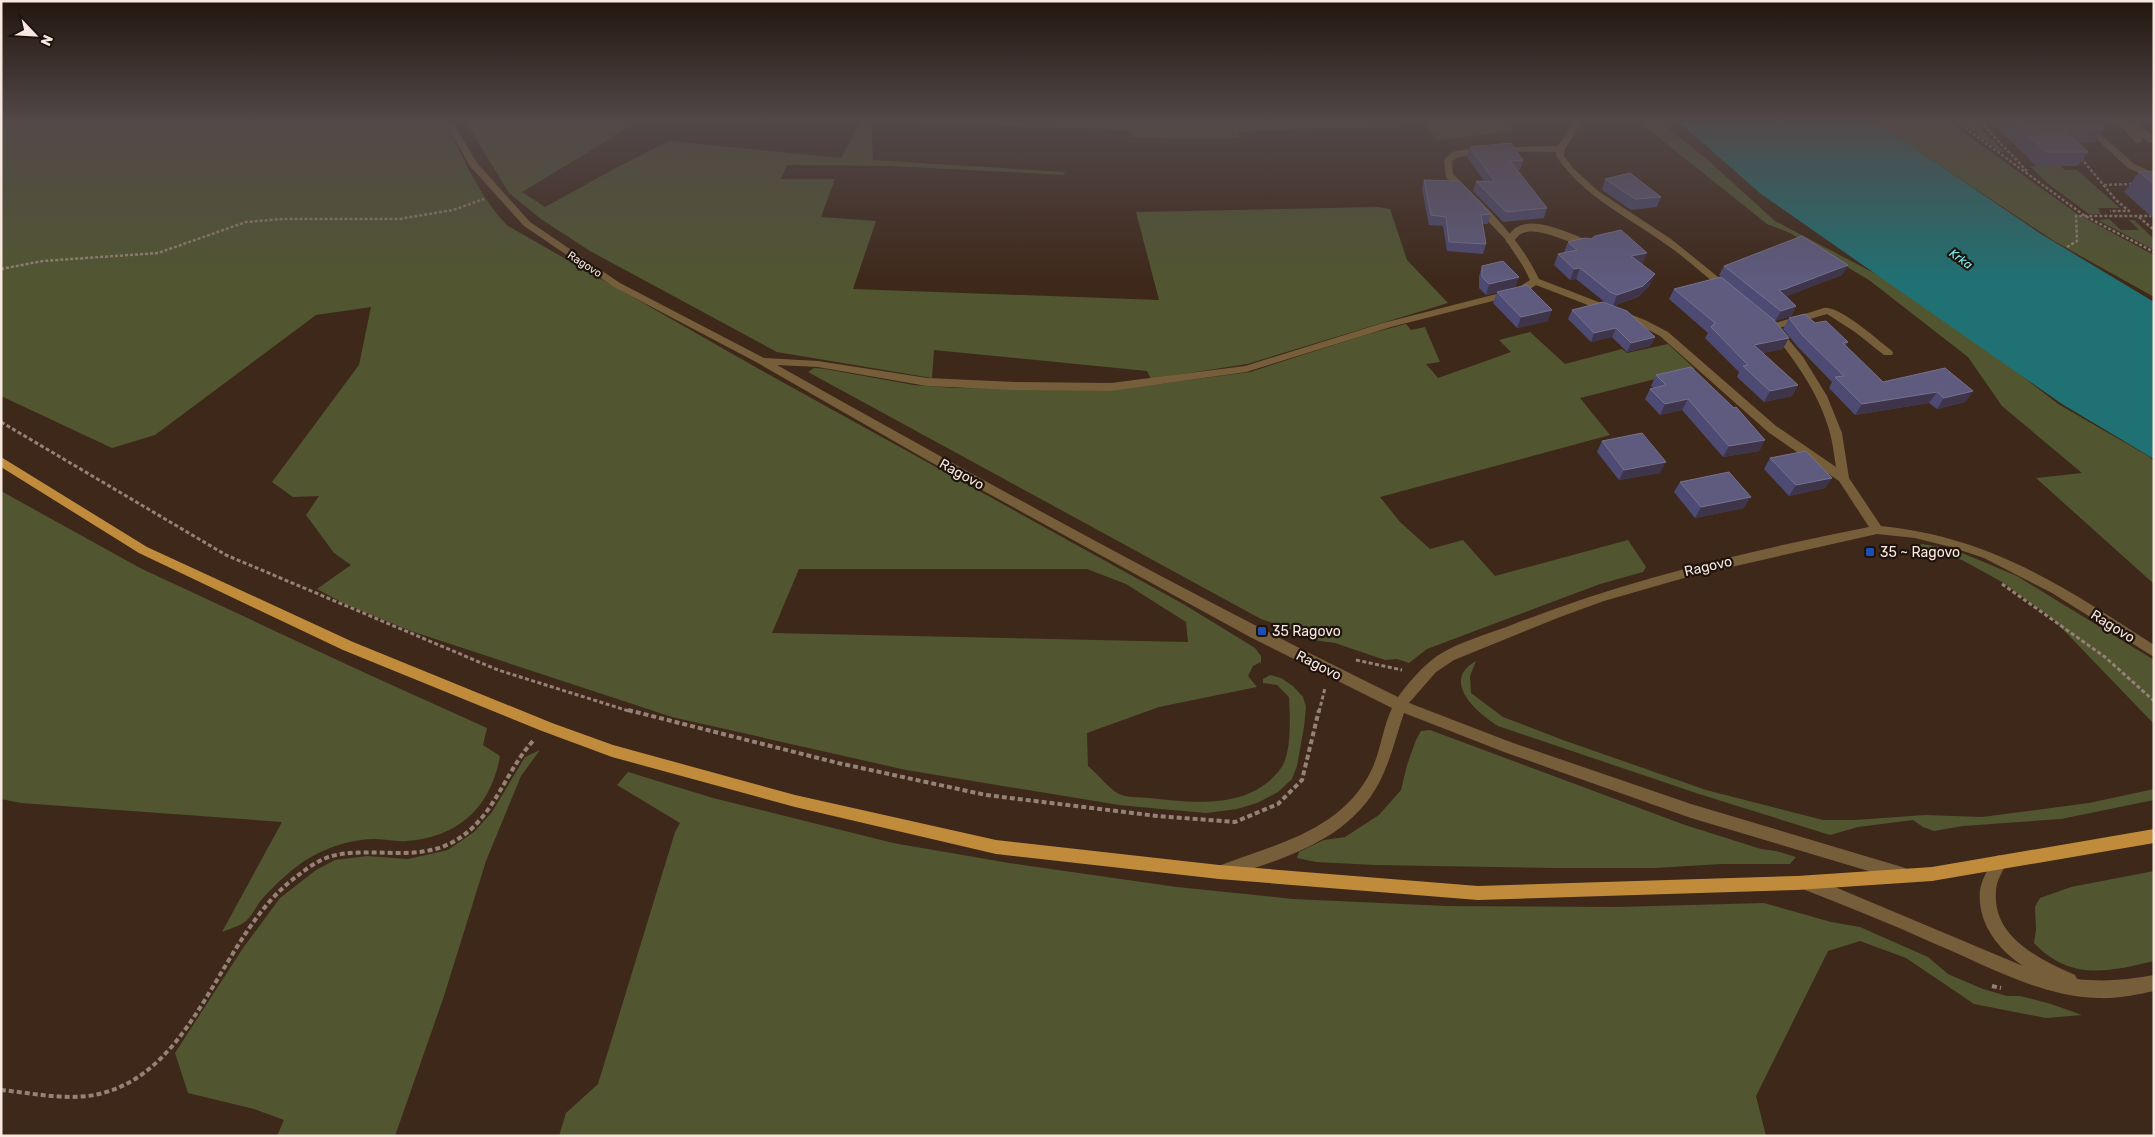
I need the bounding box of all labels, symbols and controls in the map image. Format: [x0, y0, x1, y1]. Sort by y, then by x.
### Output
north arrow [10, 10, 60, 60]
text: N [36, 32, 56, 48]
water label: Krka [1947, 246, 1975, 272]
street label: Ragovo [565, 249, 604, 280]
street label: Ragovo [936, 455, 987, 494]
place label: 35 ~ Ragovo [1880, 544, 1960, 561]
marker: 35 ~ Ragovo [1864, 546, 1876, 558]
street label: Ragovo [1683, 553, 1734, 580]
street label: Ragovo [2088, 606, 2138, 647]
place label: 35 Ragovo [1272, 623, 1341, 640]
marker: 35 Ragovo [1256, 625, 1268, 637]
street label: Ragovo [1293, 647, 1344, 684]

